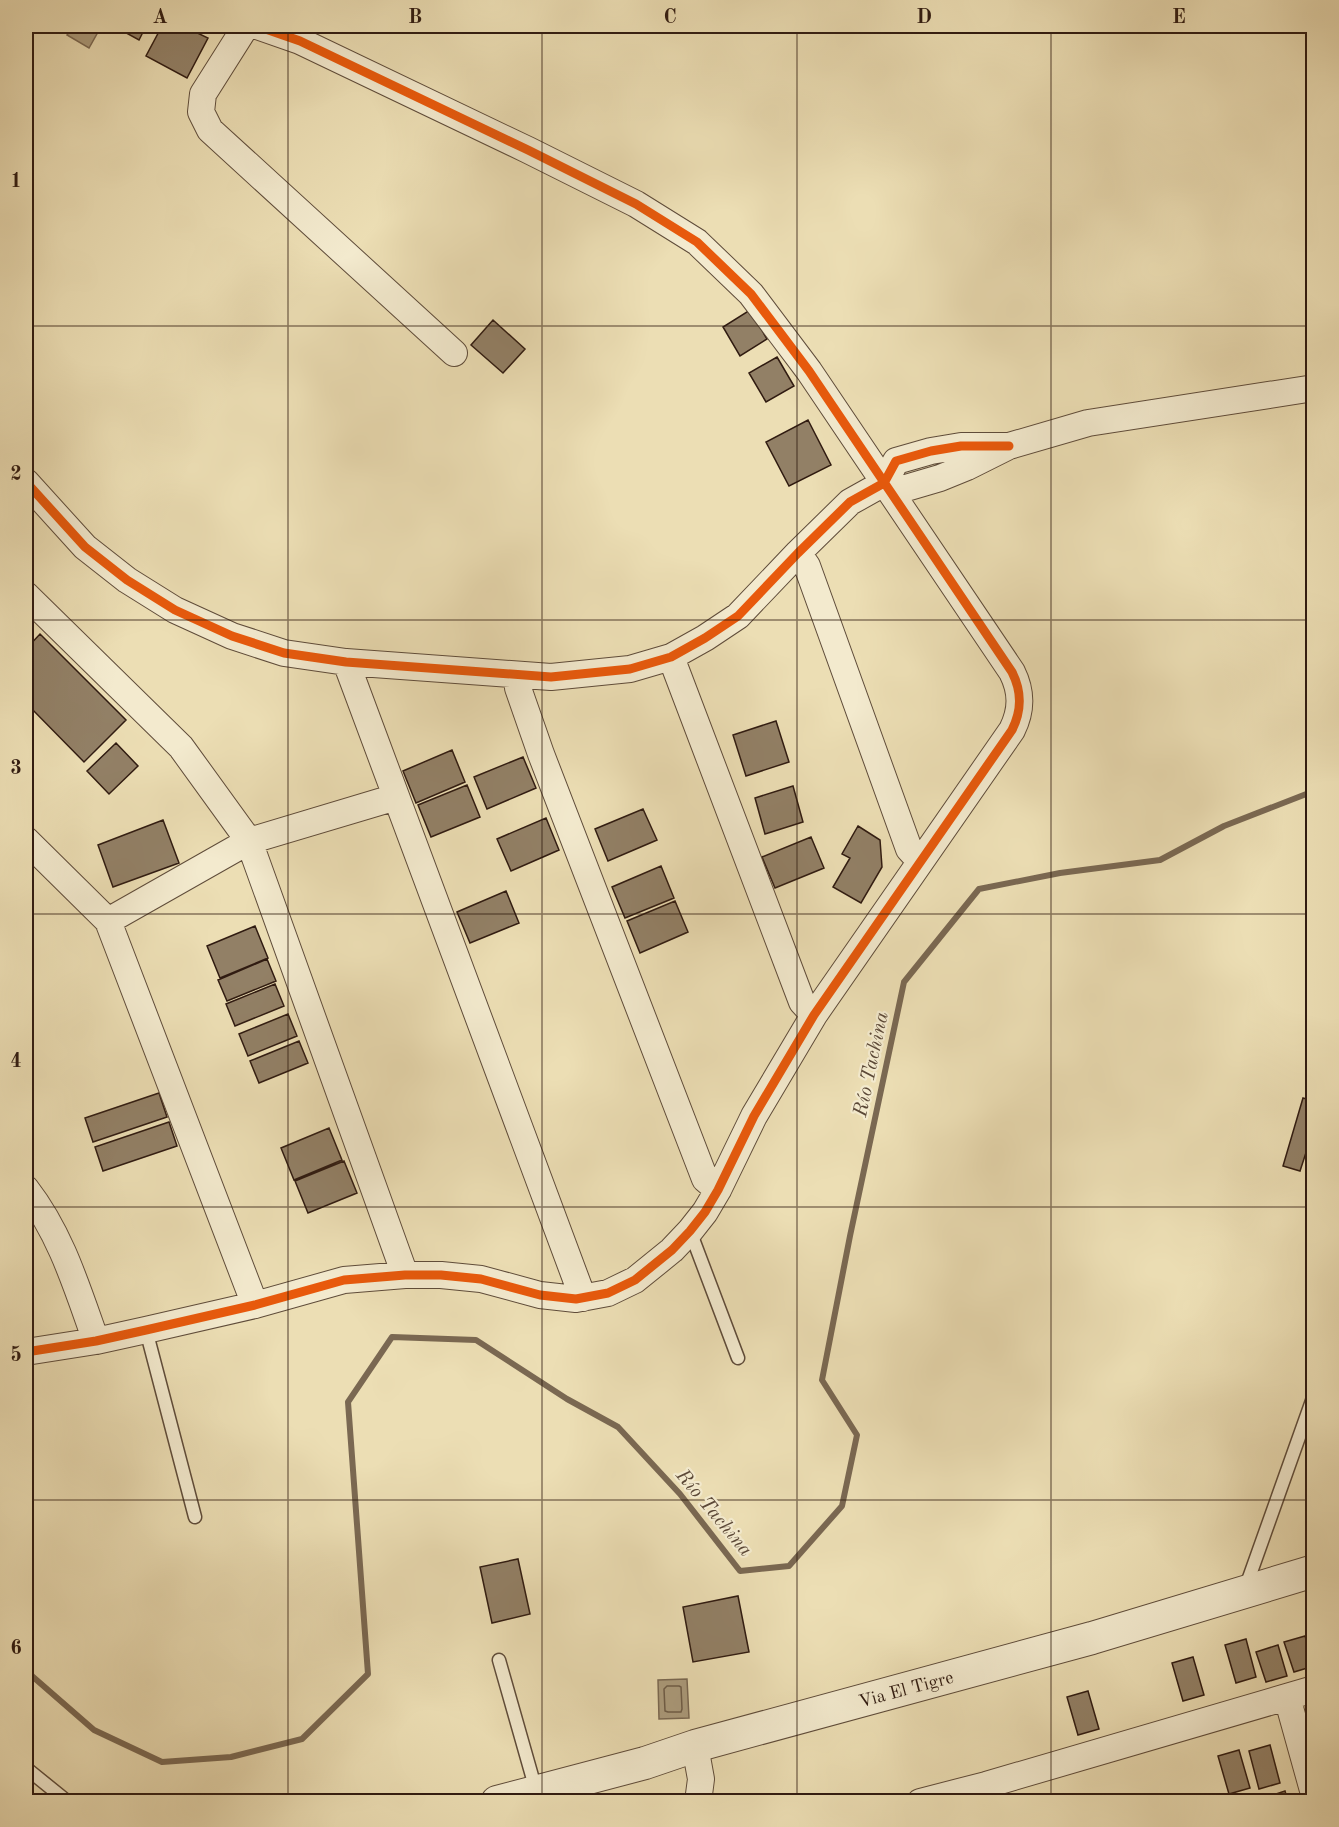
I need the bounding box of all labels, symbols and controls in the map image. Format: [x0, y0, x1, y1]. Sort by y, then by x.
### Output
text: A [152, 8, 168, 28]
text: B [408, 8, 422, 28]
text: C [663, 8, 677, 28]
text: D [916, 8, 932, 28]
text: E [1172, 8, 1186, 28]
text: 1 [10, 172, 22, 192]
text: 2 [10, 465, 22, 485]
text: 3 [10, 759, 22, 779]
water label: Río Tachina [851, 1010, 893, 1120]
text: 4 [10, 1052, 22, 1072]
text: 5 [10, 1345, 22, 1366]
water label: Río Tachina [671, 1465, 756, 1561]
text: 6 [10, 1639, 22, 1659]
street label: Via El Tigre [857, 1669, 956, 1711]

